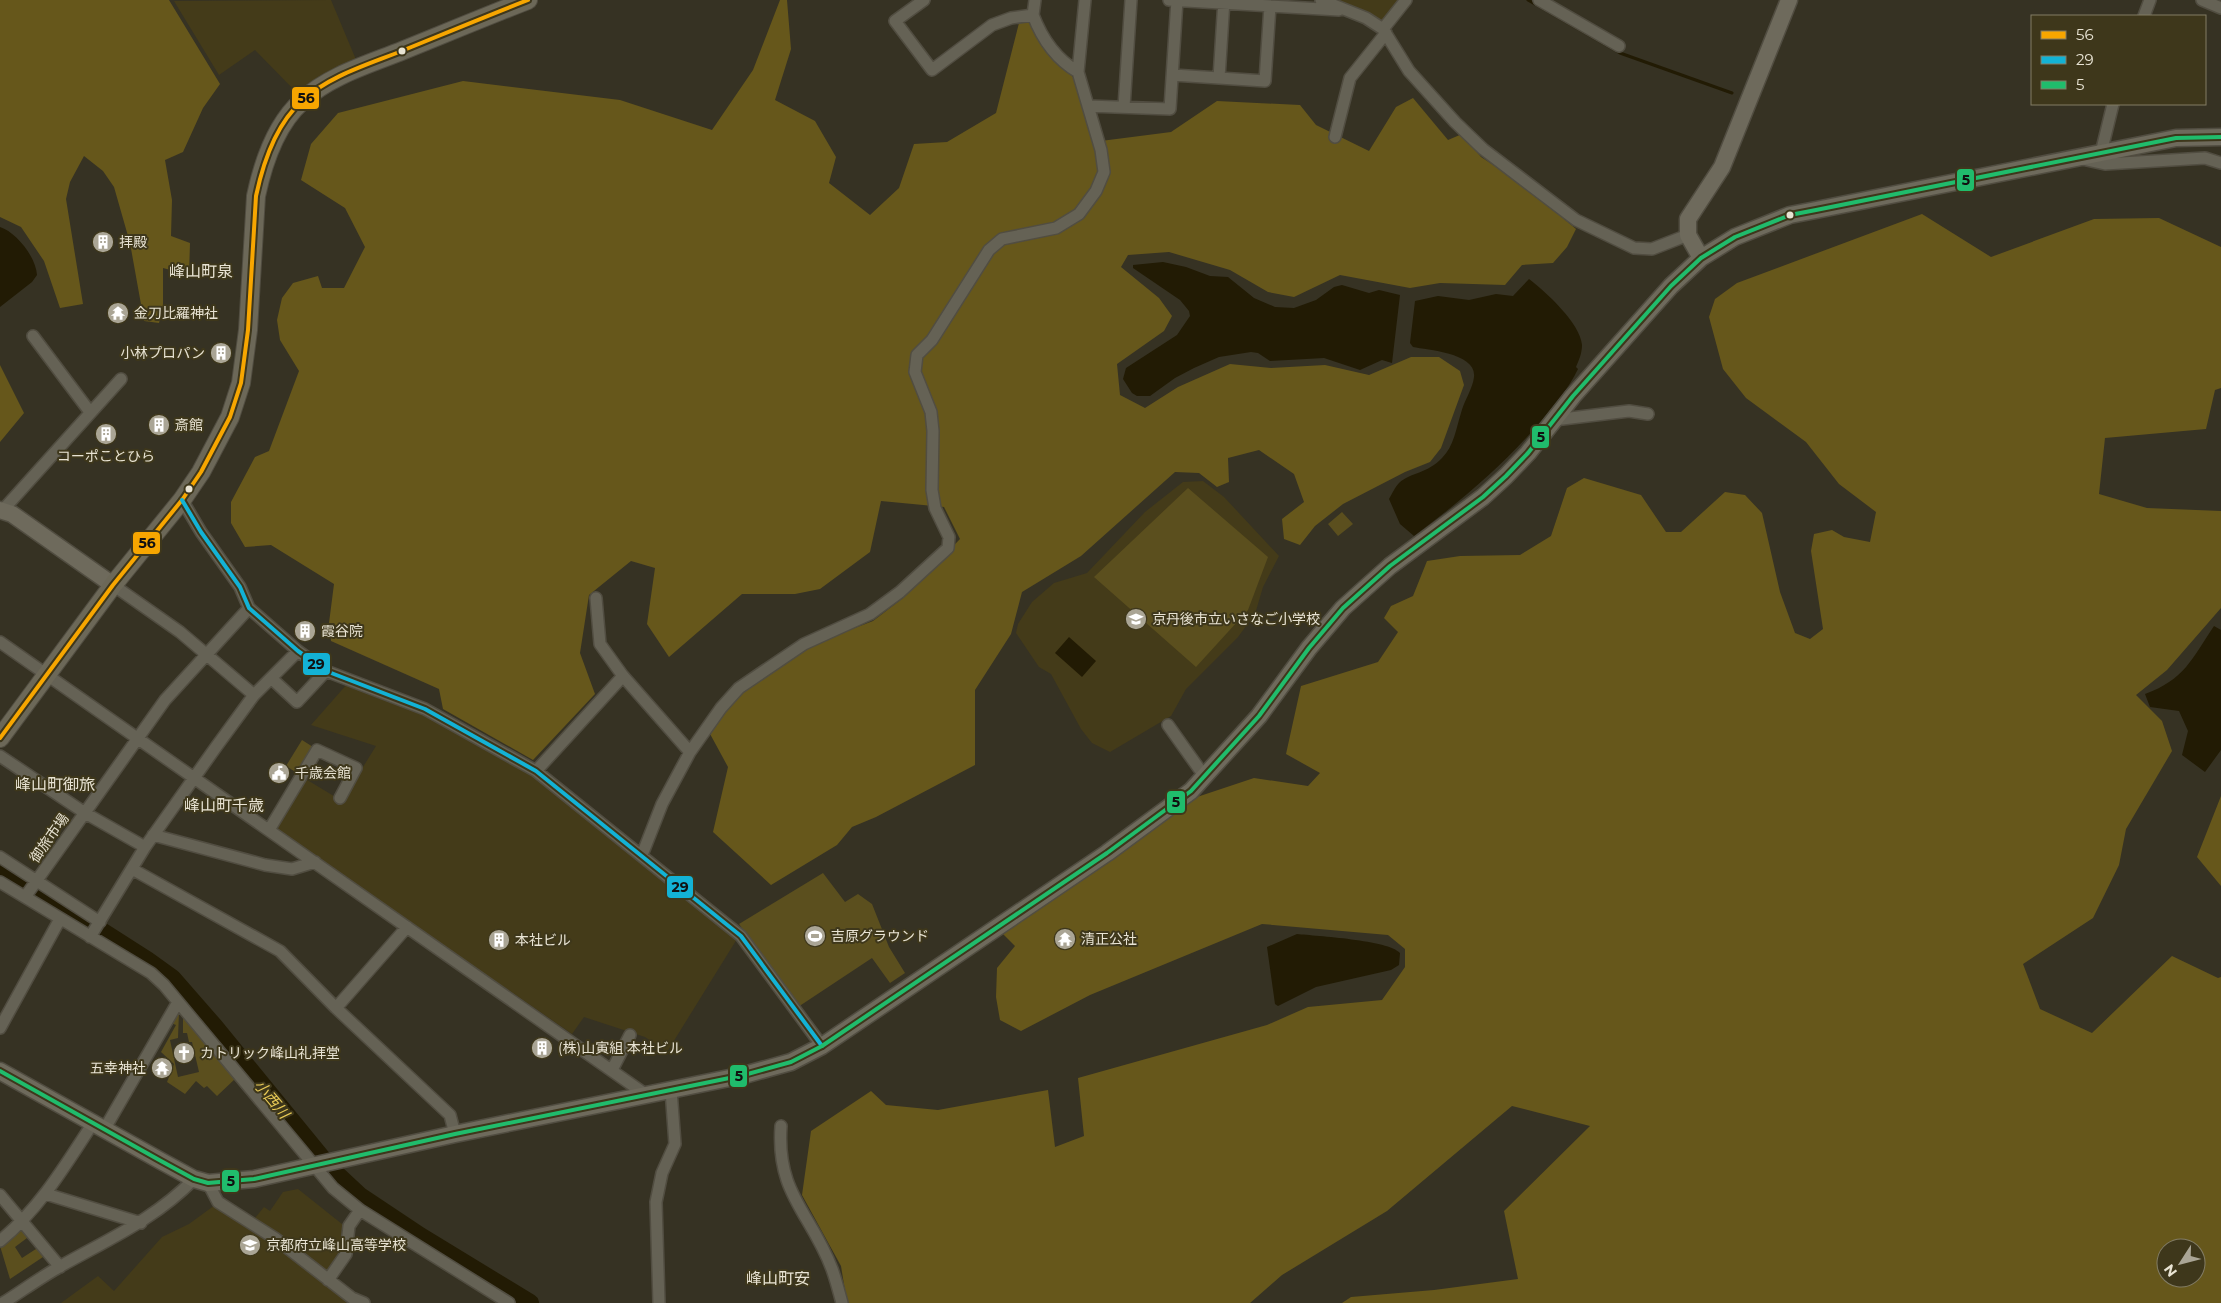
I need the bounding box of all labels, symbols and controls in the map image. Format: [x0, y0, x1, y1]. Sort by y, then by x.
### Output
legend [2031, 15, 2206, 105]
text: 56 [2076, 25, 2094, 44]
unlabelled marker [397, 46, 407, 56]
text: 29 [2076, 50, 2094, 69]
text: 5 [2076, 75, 2085, 94]
line badge: 56 [291, 86, 320, 110]
text: 56 [297, 89, 315, 107]
line badge: 5 [1956, 168, 1975, 192]
text: 5 [1962, 171, 1970, 189]
unlabelled marker [1785, 210, 1795, 220]
building icon: 拝殿 [91, 230, 115, 254]
place label: 拝殿 [119, 233, 147, 251]
district label: 峰山町泉 [169, 262, 233, 281]
temple icon: 金刀比羅神社 [106, 301, 130, 325]
place label: 金刀比羅神社 [134, 304, 218, 322]
building icon: 小林プロパン [209, 341, 233, 365]
place label: 小林プロパン [120, 344, 205, 362]
building icon: 斎館 [147, 413, 171, 437]
place label: 斎館 [175, 416, 203, 434]
building icon: コーポことひら [94, 422, 118, 446]
line badge: 5 [1531, 425, 1550, 449]
text: 5 [1537, 428, 1545, 446]
place label: コーポことひら [57, 447, 155, 465]
unlabelled marker [184, 484, 194, 494]
line badge: 56 [132, 531, 161, 555]
text: 56 [138, 534, 156, 552]
school or university icon: 京丹後市立いさなご小学校 [1124, 607, 1148, 631]
place label: 京丹後市立いさなご小学校 [1152, 610, 1320, 628]
building icon: 霞谷院 [293, 619, 317, 643]
place label: 霞谷院 [321, 622, 363, 640]
line badge: 29 [302, 652, 331, 676]
text: 29 [307, 655, 325, 673]
public building icon: 千歳会館 [267, 761, 291, 785]
place label: 千歳会館 [295, 764, 351, 782]
district label: 峰山町御旅 [15, 775, 95, 794]
line badge: 5 [1166, 790, 1186, 814]
text: 5 [1172, 793, 1180, 811]
district label: 峰山町千歳 [184, 796, 264, 815]
street label: 御旅市場 [26, 810, 72, 866]
line badge: 29 [666, 875, 694, 899]
text: 29 [671, 878, 689, 896]
sports icon: 吉原グラウンド [803, 924, 827, 948]
place label: 吉原グラウンド [831, 927, 929, 945]
temple icon: 清正公社 [1053, 927, 1077, 951]
building icon: 本社ビル [487, 928, 511, 952]
place label: 清正公社 [1081, 930, 1137, 948]
place label: 本社ビル [515, 931, 571, 949]
building icon: (株)山寅組 本社ビル [530, 1036, 554, 1060]
place label: (株)山寅組 本社ビル [558, 1039, 683, 1057]
church icon: カトリック峰山礼拝堂 [172, 1041, 196, 1065]
place label: カトリック峰山礼拝堂 [200, 1044, 340, 1062]
temple icon: 五幸神社 [150, 1056, 174, 1080]
place label: 五幸神社 [90, 1059, 146, 1077]
line badge: 5 [729, 1064, 748, 1088]
text: 5 [735, 1067, 743, 1085]
water label: 小西川 [250, 1076, 295, 1124]
line badge: 5 [221, 1169, 240, 1193]
text: 5 [227, 1172, 235, 1190]
school or university icon: 京都府立峰山高等学校 [238, 1233, 262, 1257]
place label: 京都府立峰山高等学校 [266, 1236, 406, 1254]
north arrow [2156, 1238, 2206, 1288]
text: N [2160, 1261, 2181, 1281]
district label: 峰山町安 [746, 1269, 810, 1288]

